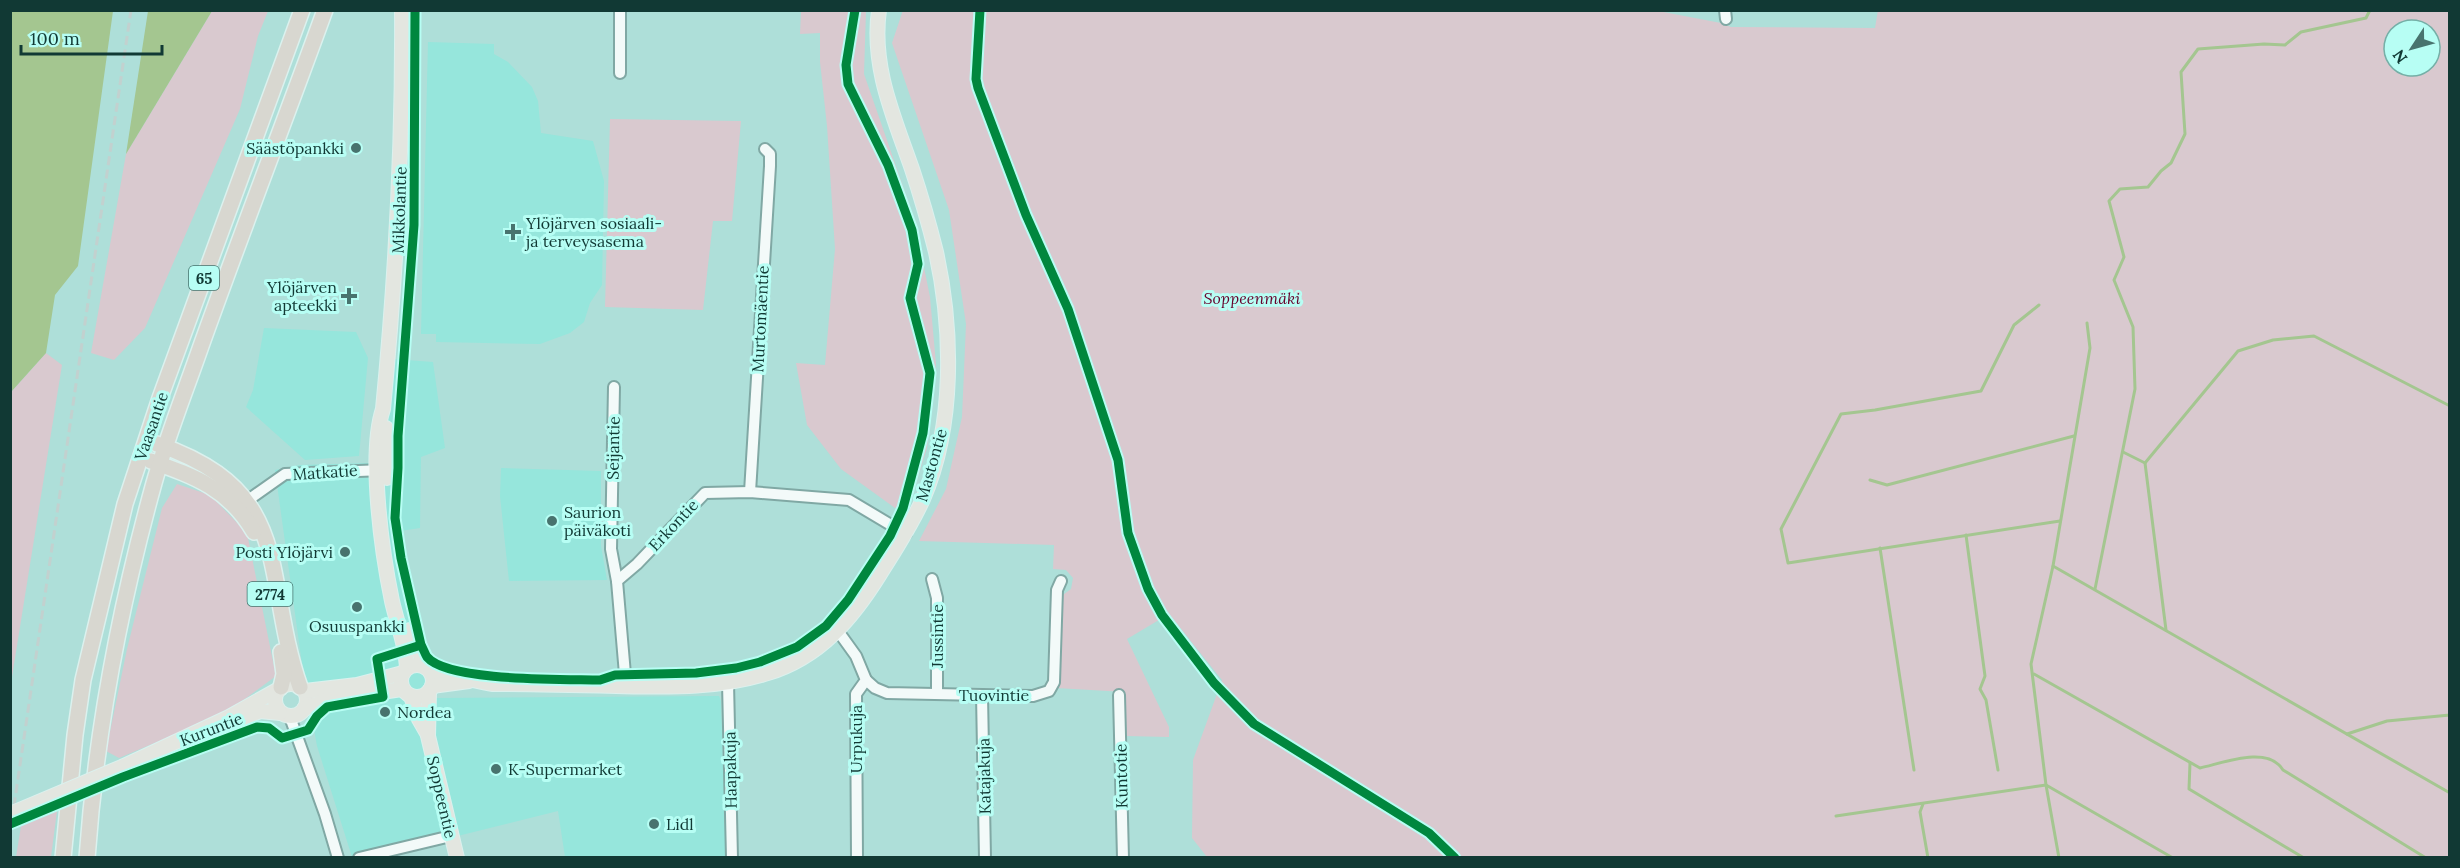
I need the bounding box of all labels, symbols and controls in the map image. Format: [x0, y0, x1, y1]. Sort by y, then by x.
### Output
scale bar [21, 18, 162, 56]
north arrow [2382, 18, 2442, 78]
text: 100 m [30, 27, 80, 50]
text: N [2388, 46, 2412, 68]
place label: Säästöpankki [246, 138, 344, 158]
marker: Säästöpankki [349, 141, 363, 155]
street label: Mikkolantie [387, 166, 411, 254]
place label: Ylöjärven sosiaali- ja terveysasema [524, 213, 662, 251]
marker: Ylöjärven sosiaali- ja terveysasema [504, 223, 522, 241]
street label: Murtomäentie [747, 265, 773, 373]
road number: 65 [189, 266, 219, 290]
place label: Ylöjärven apteekki [266, 277, 337, 315]
park label: Soppeenmäki [1203, 288, 1301, 308]
marker: Ylöjärven apteekki [342, 289, 356, 303]
street label: Vaasantie [130, 389, 172, 464]
street label: Seijantie [602, 416, 624, 480]
street label: Mastontie [911, 426, 951, 504]
street label: Matkatie [292, 460, 359, 484]
street label: Erkontie [644, 495, 702, 555]
place label: Saurion päiväkoti [564, 502, 631, 540]
marker: Saurion päiväkoti [545, 514, 559, 528]
place label: Posti Ylöjärvi [236, 542, 333, 562]
marker: Posti Ylöjärvi [338, 545, 352, 559]
road number: 2774 [248, 582, 292, 606]
marker: Osuuspankki [350, 600, 364, 614]
street label: Jussintie [927, 604, 947, 669]
place label: Osuuspankki [309, 616, 405, 636]
street label: Tuovintie [959, 685, 1029, 705]
place label: Nordea [397, 702, 452, 722]
marker: Nordea [378, 705, 392, 719]
street label: Urpukuja [846, 705, 866, 773]
street label: Kuruntie [177, 708, 246, 750]
street label: Haapakuja [719, 731, 741, 809]
street label: Katajakuja [973, 738, 995, 814]
street label: Kuntotie [1110, 743, 1132, 809]
street label: Soppeentie [423, 754, 461, 840]
place label: K-Supermarket [508, 759, 623, 779]
marker: K-Supermarket [489, 762, 503, 776]
place label: Lidl [666, 814, 694, 834]
marker: Lidl [647, 817, 661, 831]

